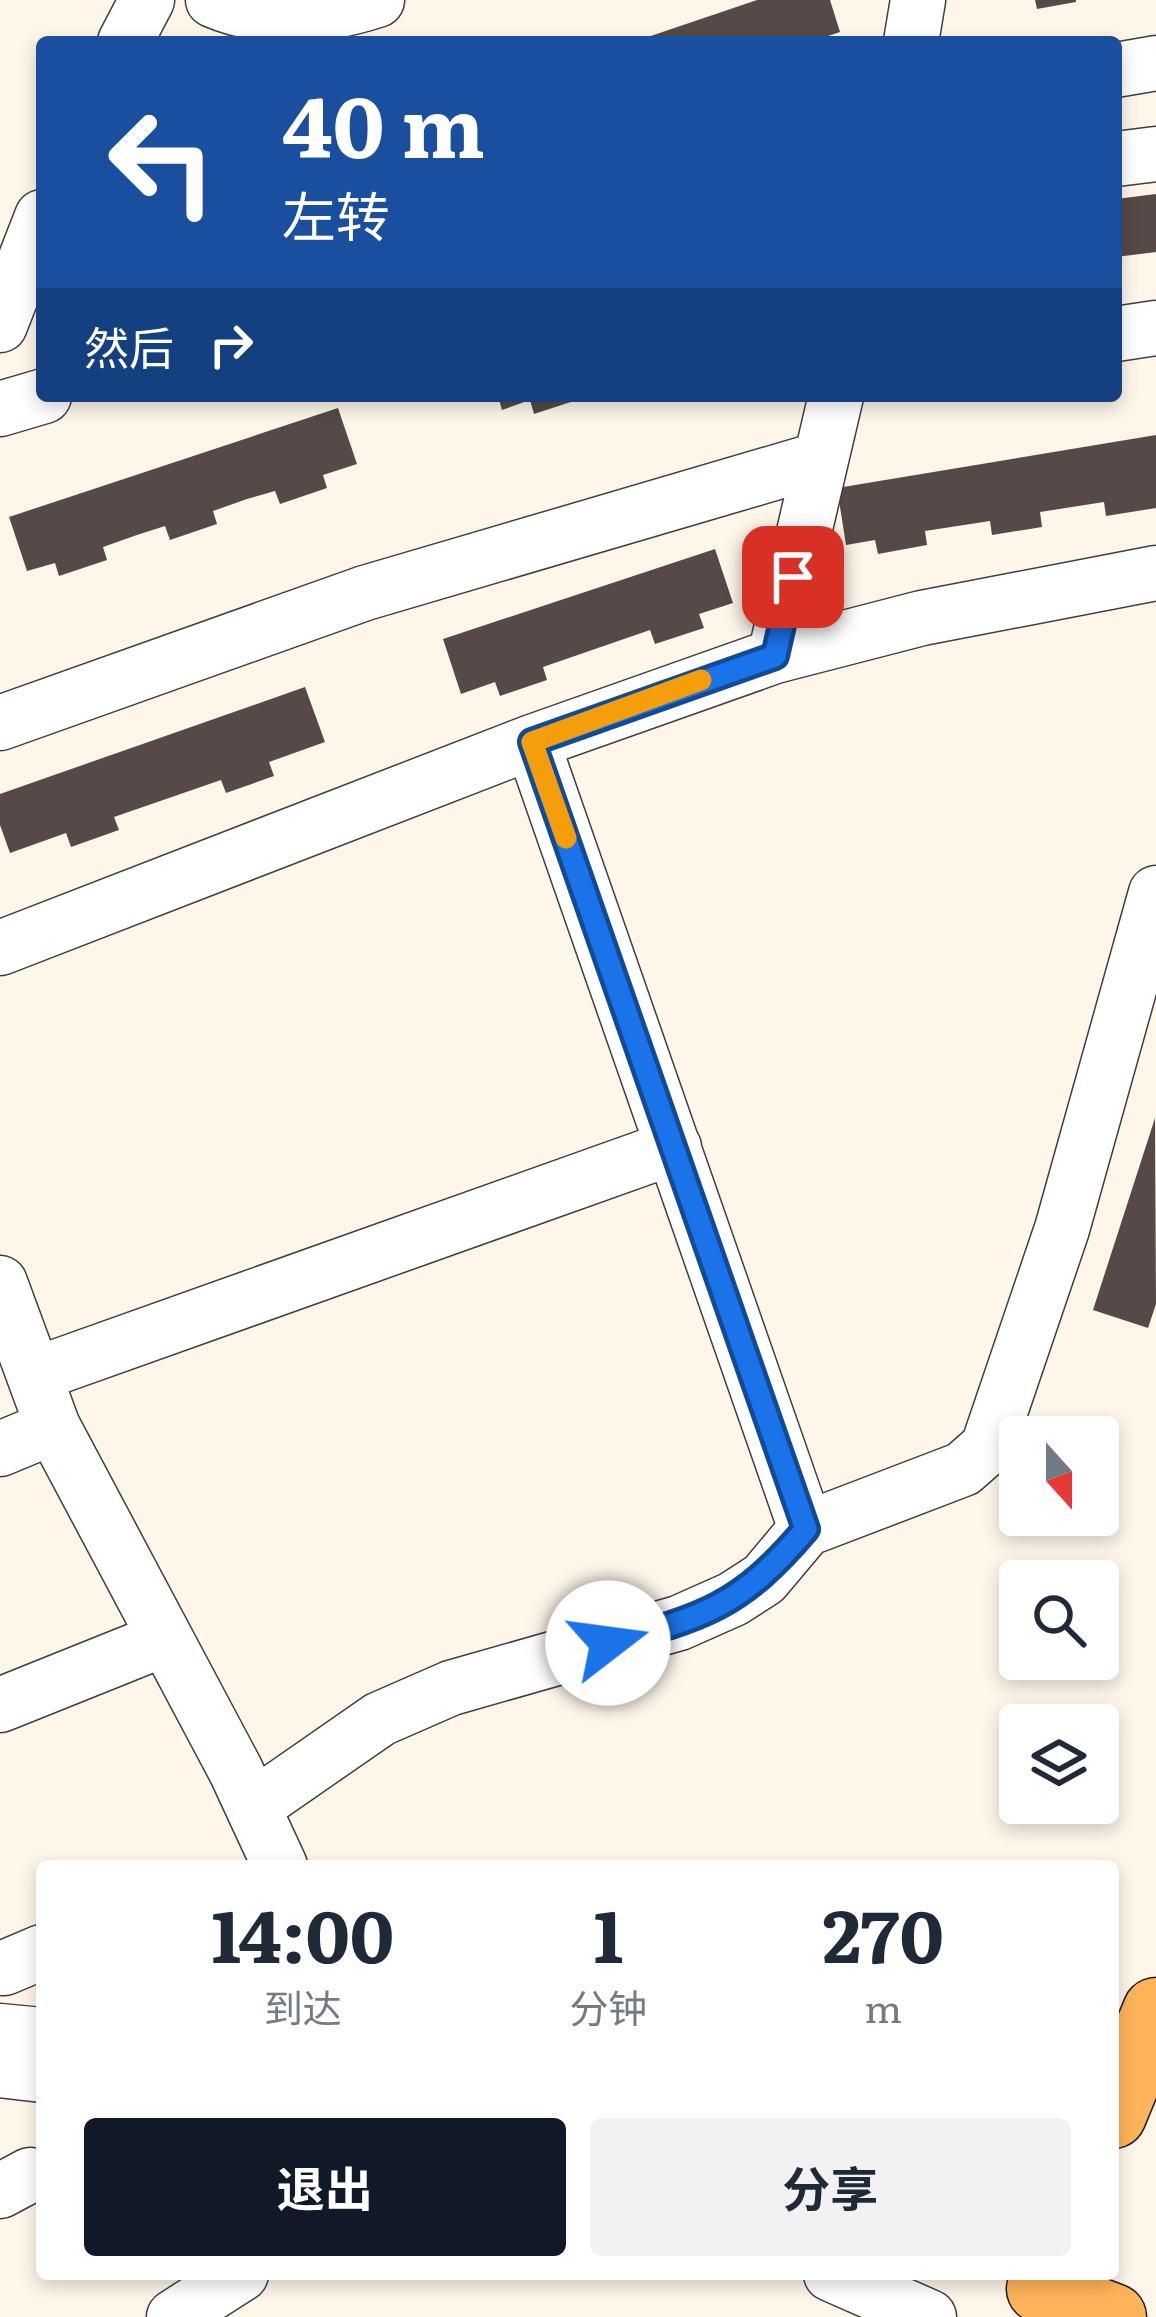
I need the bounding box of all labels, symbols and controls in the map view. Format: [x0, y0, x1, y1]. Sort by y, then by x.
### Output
text: 40 m [282, 59, 485, 184]
icon: left [84, 84, 240, 240]
text: 左转 [282, 173, 390, 254]
text: 然后 [84, 312, 174, 379]
icon: right [198, 312, 264, 378]
pin [742, 526, 844, 628]
icon: arrive [760, 544, 826, 610]
north arrow [999, 1416, 1119, 1536]
map controls [999, 1416, 1119, 1824]
button: search [999, 1560, 1119, 1680]
position arrow [545, 1580, 671, 1706]
button: layers [999, 1704, 1119, 1824]
text: 14:00 [211, 1878, 394, 1985]
text: 1 [593, 1878, 623, 1985]
text: 270 [823, 1878, 944, 1985]
text: 到达 [264, 1977, 342, 2035]
text: 分钟 [569, 1977, 647, 2035]
text: m [864, 1977, 902, 2035]
button: 退出 [84, 2118, 566, 2256]
button: 分享 [590, 2118, 1071, 2256]

